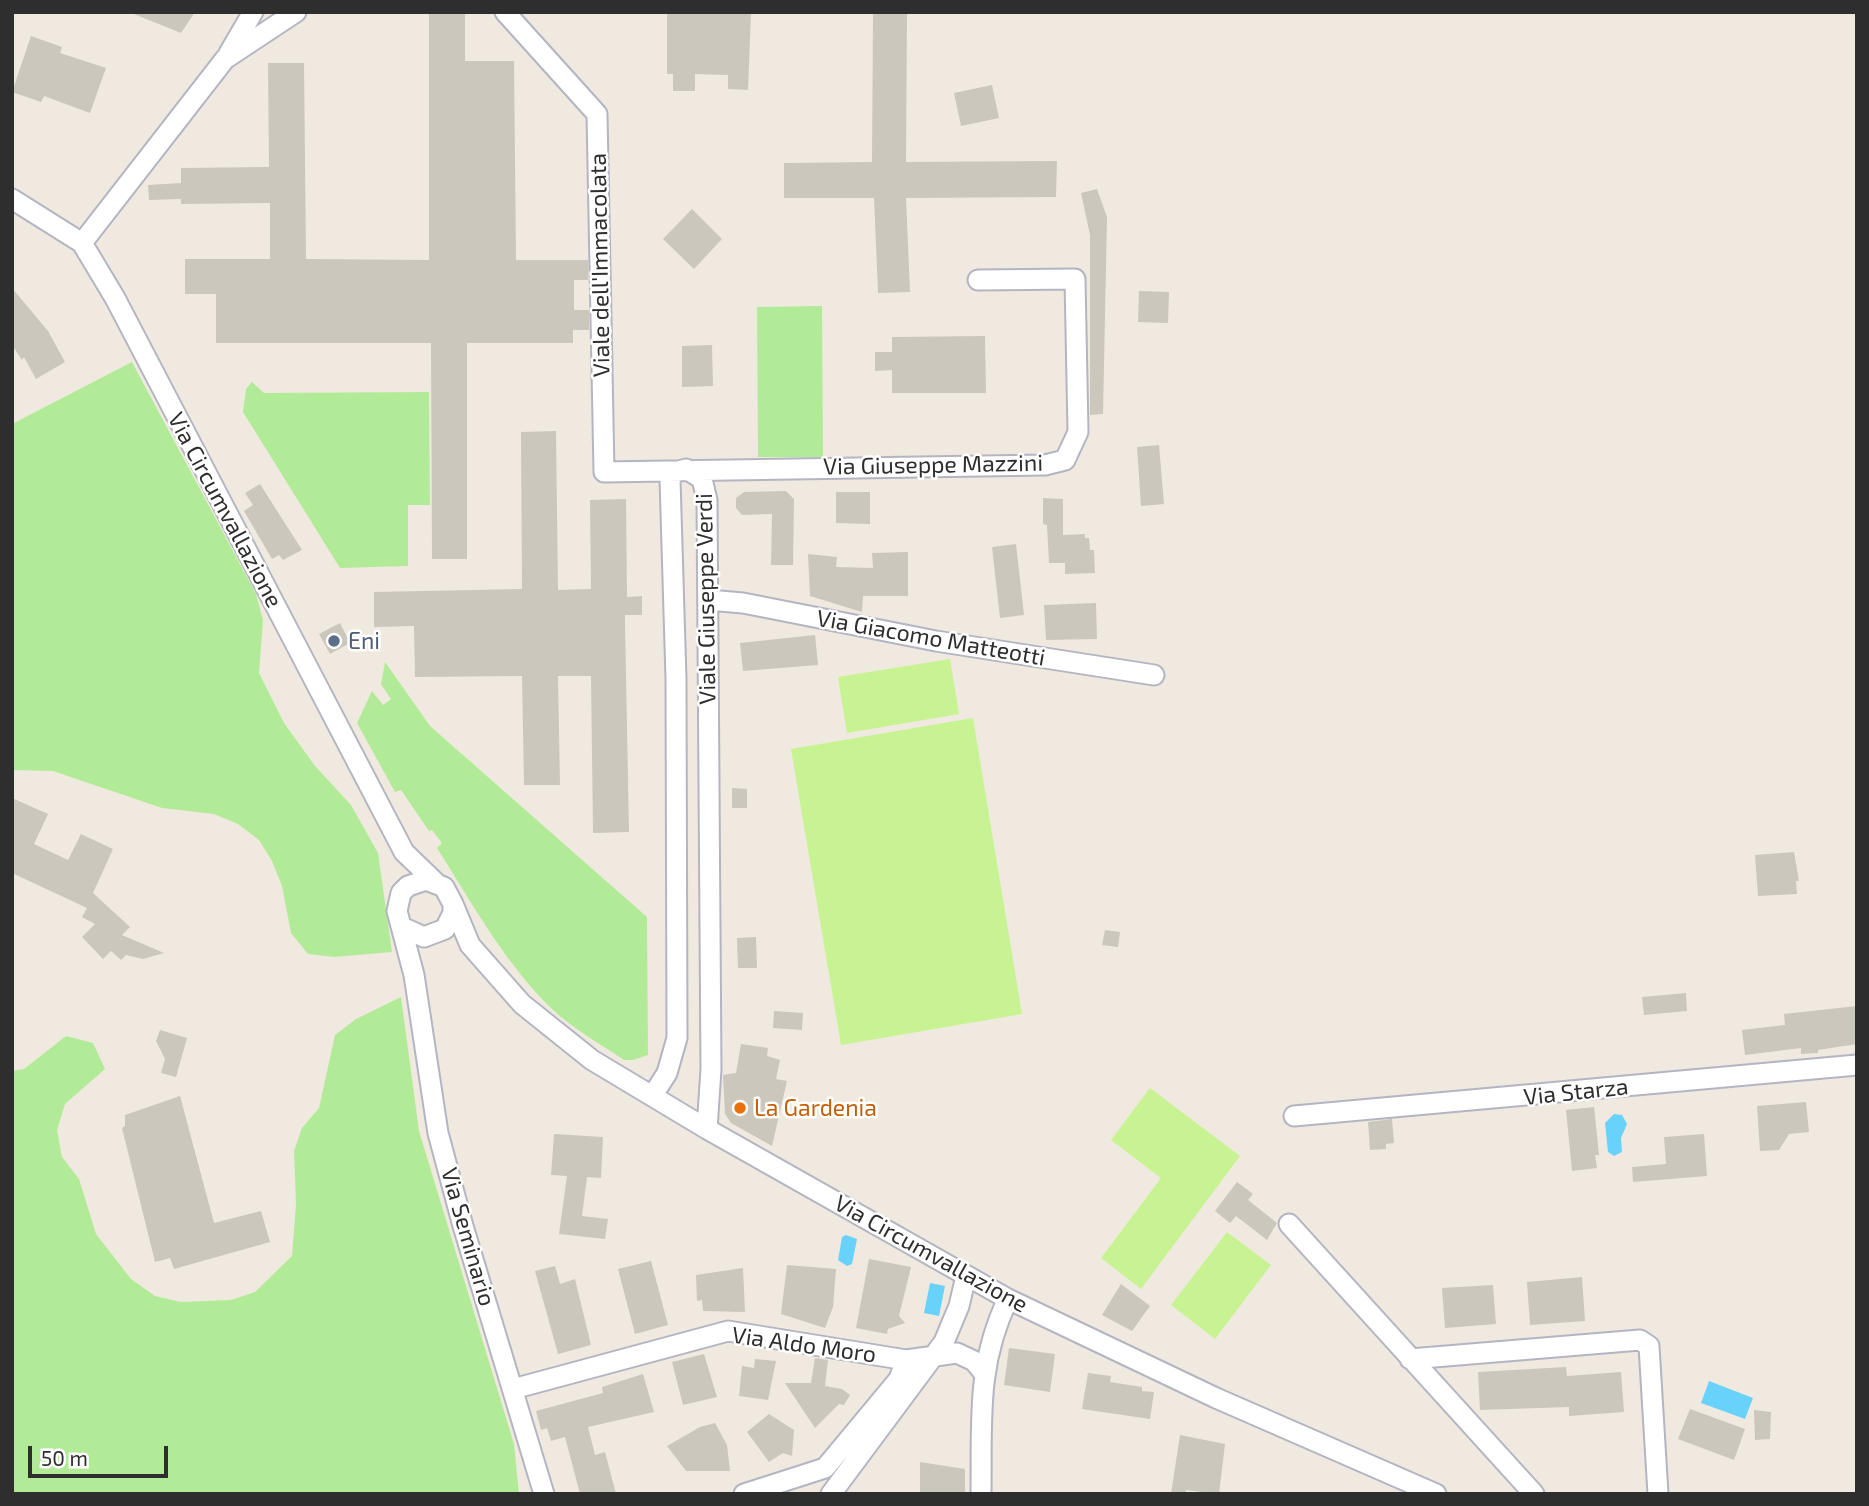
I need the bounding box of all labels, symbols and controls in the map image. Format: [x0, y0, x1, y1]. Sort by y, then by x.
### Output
street label: Viale dell'Immacolata [584, 153, 616, 377]
street label: Via Circumvallazione [162, 408, 288, 612]
street label: Via Giuseppe Mazzini [823, 449, 1043, 481]
street label: Viale Giuseppe Verdi [690, 493, 722, 705]
street label: Via Giacomo Matteotti [815, 604, 1047, 672]
place label: Eni [348, 627, 380, 655]
marker: Eni [326, 633, 342, 649]
street label: Via Starza [1522, 1073, 1630, 1111]
place label: La Gardenia [754, 1094, 877, 1122]
marker: La Gardenia [732, 1100, 748, 1116]
street label: Via Seminario [435, 1165, 501, 1309]
street label: Via Circumvallazione [829, 1189, 1033, 1319]
street label: Via Aldo Moro [730, 1321, 878, 1369]
scale bar [32, 1432, 172, 1476]
text: 50 m [41, 1445, 88, 1470]

